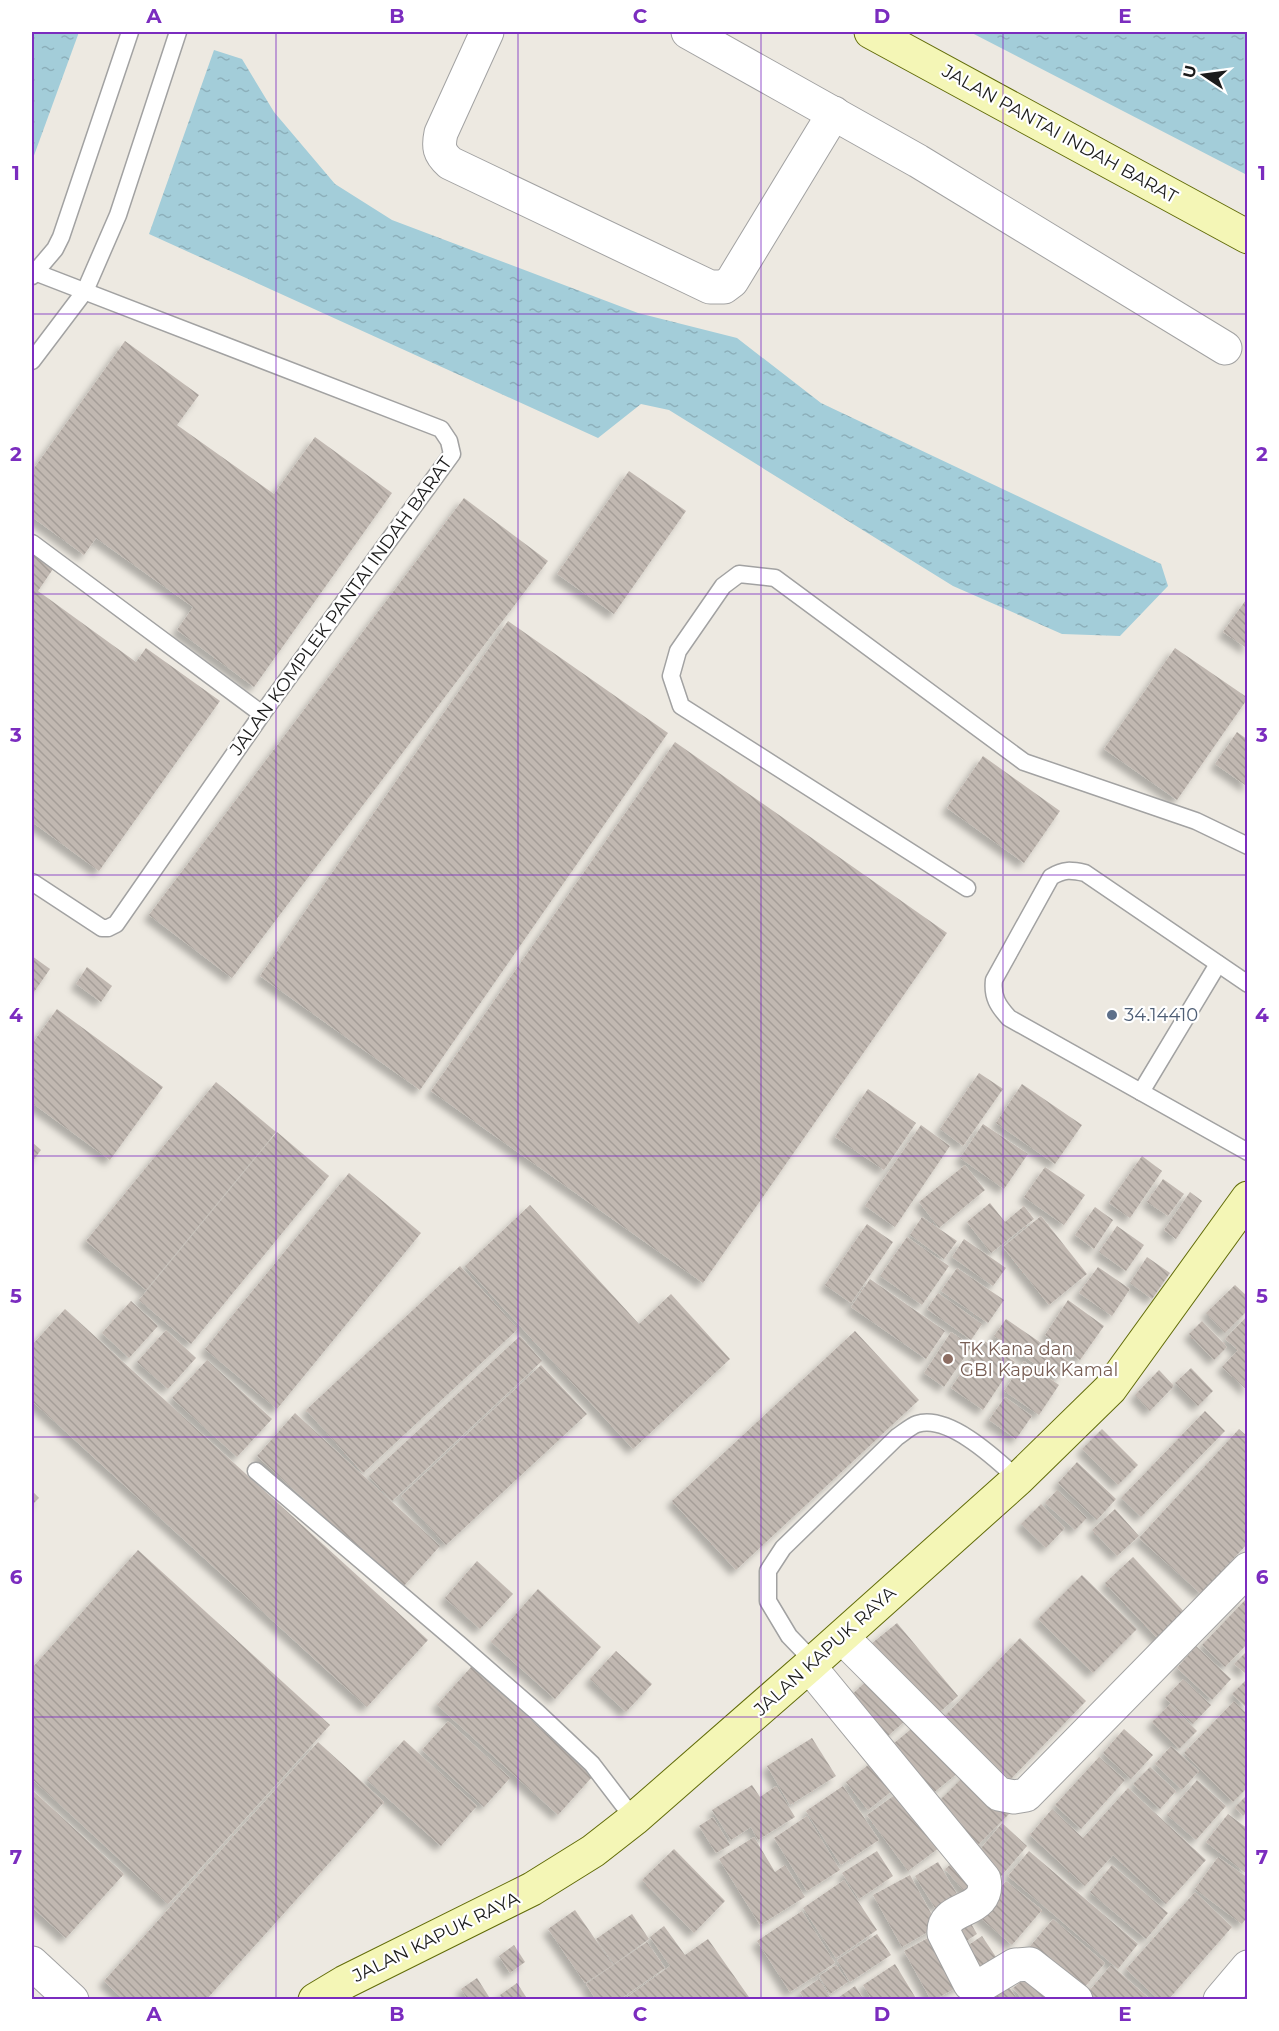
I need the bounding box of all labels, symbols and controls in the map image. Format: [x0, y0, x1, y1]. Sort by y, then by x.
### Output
text: A [145, 4, 162, 28]
text: B [389, 4, 405, 28]
text: C [633, 4, 648, 28]
text: D [874, 4, 890, 28]
text: E [1118, 4, 1132, 28]
north arrow [1174, 45, 1234, 105]
street label: JALAN PANTAI INDAH BARAT [937, 59, 1182, 208]
text: U [1179, 63, 1201, 80]
text: 1 [12, 161, 20, 185]
text: 1 [1258, 161, 1266, 185]
text: 2 [10, 442, 22, 466]
text: 2 [1256, 442, 1268, 466]
street label: JALAN KOMPLEK PANTAI INDAH BARAT [225, 452, 457, 760]
text: 3 [9, 723, 22, 747]
text: 3 [1255, 723, 1268, 747]
text: 4 [9, 1003, 23, 1027]
text: 4 [1255, 1003, 1269, 1027]
place label: 34.14410 [1124, 1004, 1198, 1026]
marker: 34.14410 [1105, 1008, 1119, 1022]
text: 5 [10, 1284, 22, 1308]
text: 5 [1256, 1284, 1268, 1308]
place label: TK Kana dan GBI Kapuk Kamal [960, 1338, 1118, 1381]
marker: TK Kana dan GBI Kapuk Kamal [941, 1352, 955, 1366]
text: 6 [10, 1565, 23, 1589]
text: 6 [1256, 1565, 1269, 1589]
street label: JALAN KAPUK RAYA [749, 1582, 900, 1721]
text: 7 [10, 1845, 22, 1869]
text: 7 [1256, 1845, 1268, 1869]
street label: JALAN KAPUK RAYA [348, 1887, 523, 1987]
text: A [145, 2002, 162, 2026]
text: B [389, 2002, 405, 2026]
text: C [633, 2002, 648, 2026]
text: D [874, 2002, 890, 2026]
text: E [1118, 2002, 1132, 2026]

